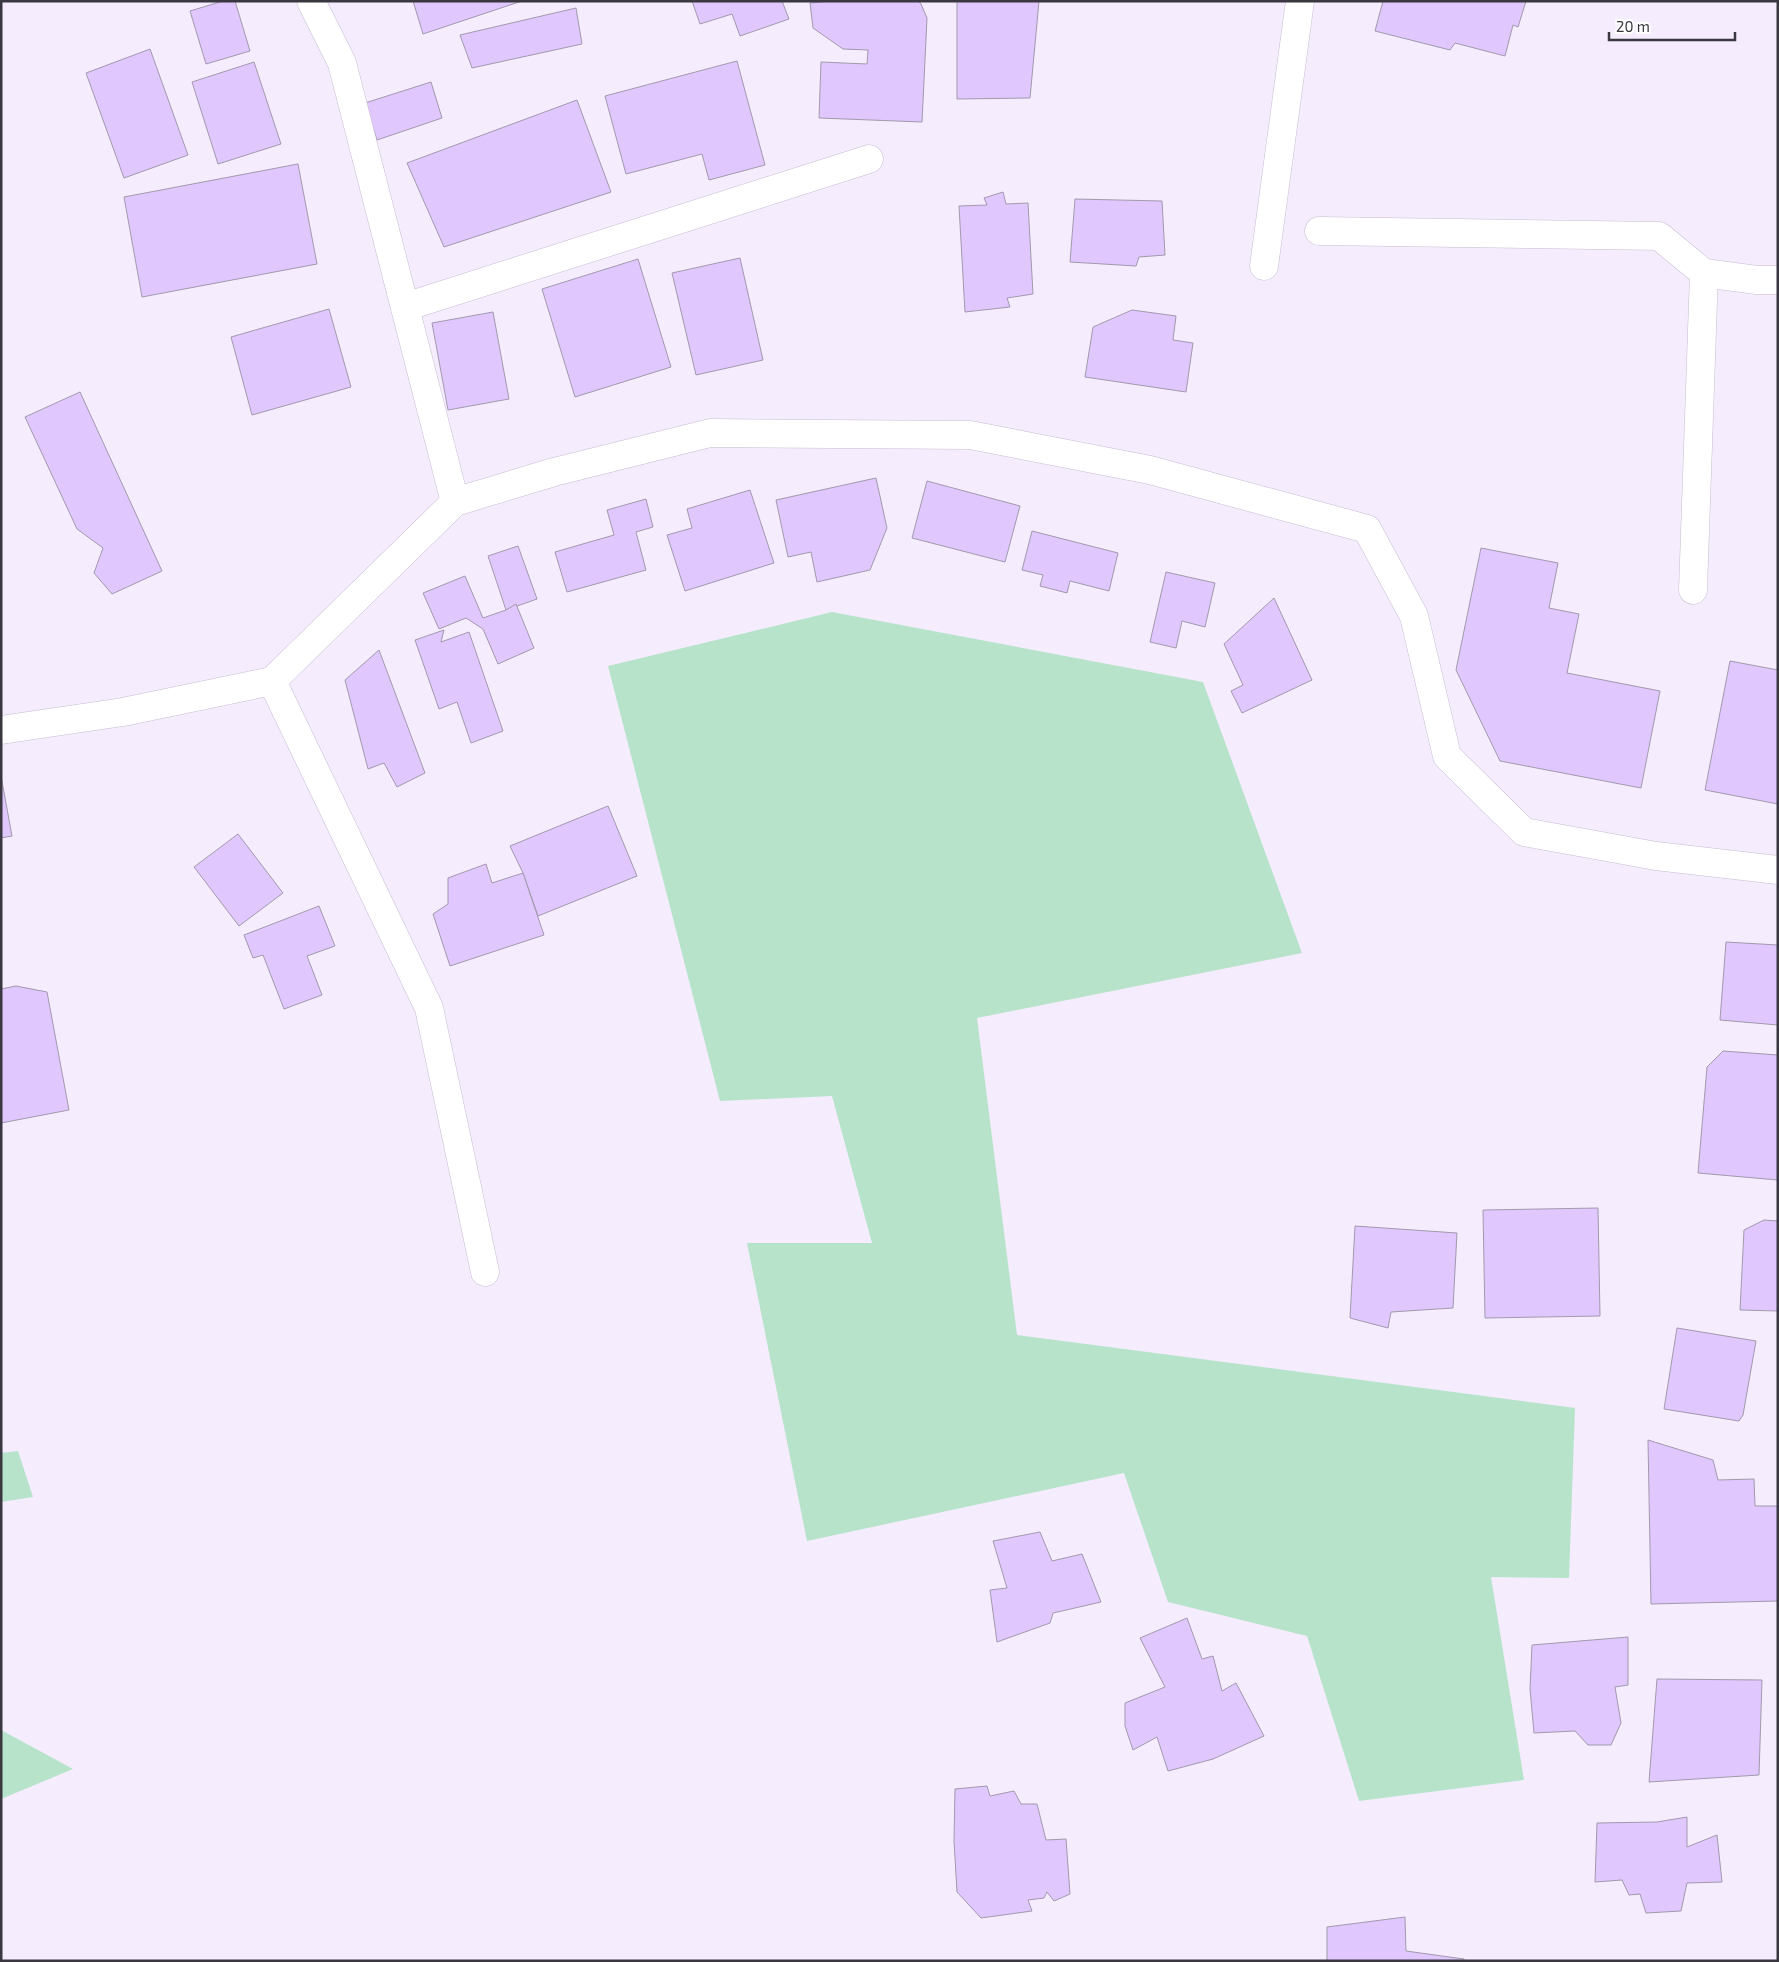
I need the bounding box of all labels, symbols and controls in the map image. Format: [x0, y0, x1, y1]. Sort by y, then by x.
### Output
scale bar [1609, 10, 1735, 42]
text: 20 m [1616, 17, 1650, 35]

